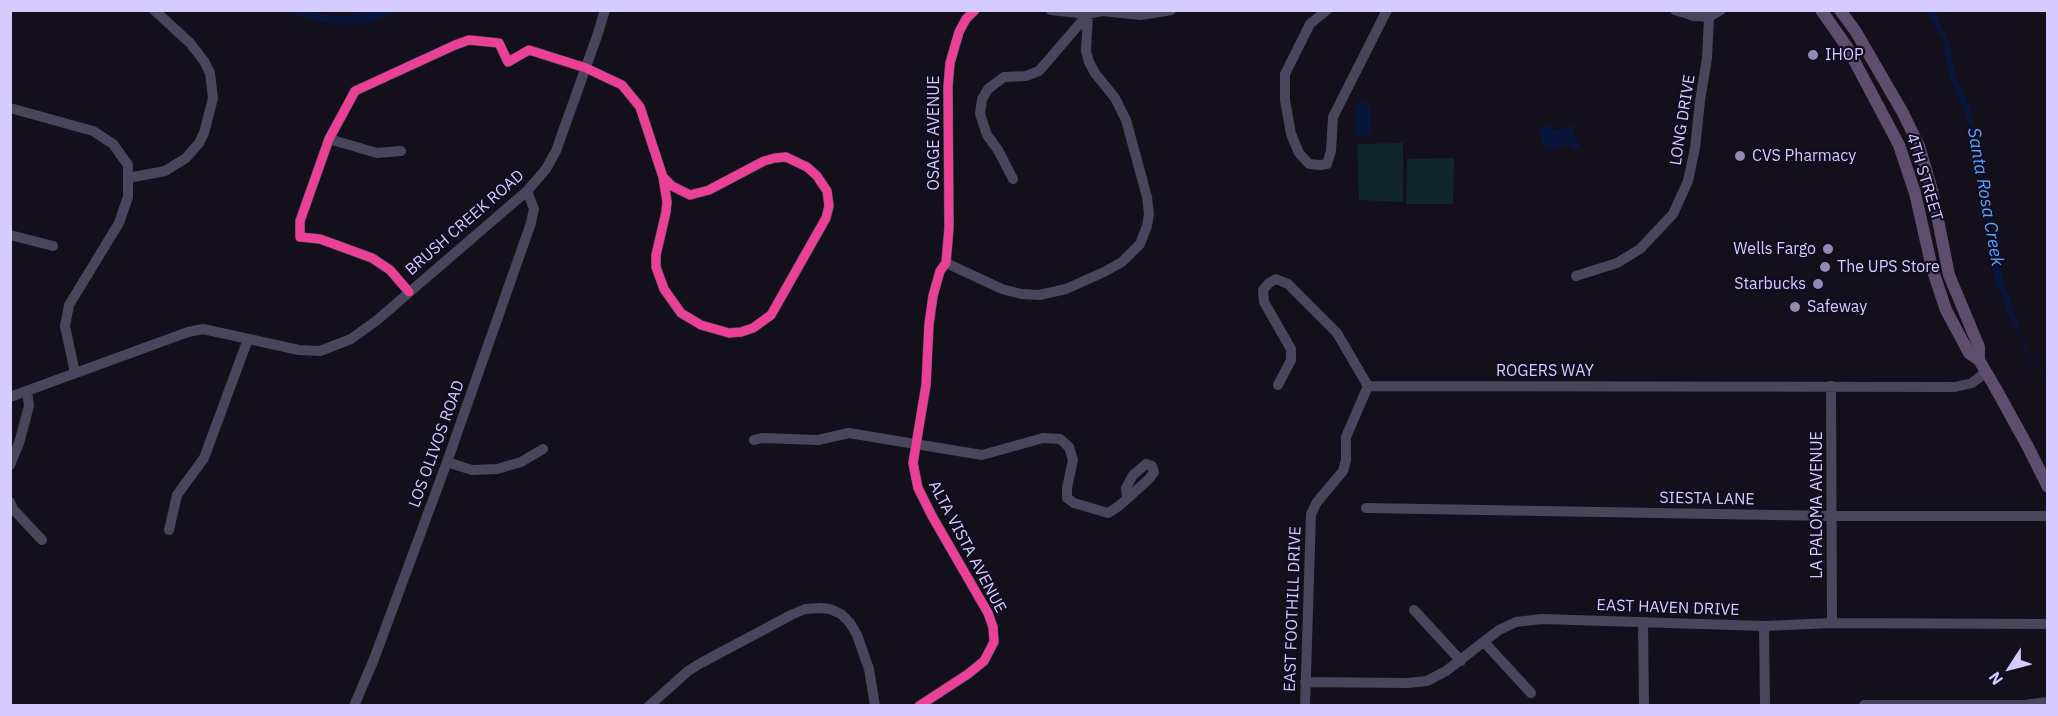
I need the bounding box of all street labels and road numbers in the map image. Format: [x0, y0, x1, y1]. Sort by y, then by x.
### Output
street label: LONG DRIVE [1666, 73, 1700, 167]
street label: OSAGE AVENUE [924, 75, 944, 191]
street label: 4TH STREET [1902, 131, 1946, 223]
street label: BRUSH CREEK ROAD [402, 166, 528, 280]
street label: ROGERS WAY [1496, 361, 1594, 381]
street label: LOS OLIVOS ROAD [405, 378, 469, 510]
street label: LA PALOMA AVENUE [1807, 431, 1827, 579]
street label: ALTA VISTA AVENUE [924, 478, 1010, 616]
street label: SIESTA LANE [1659, 489, 1755, 509]
street label: EAST FOOTHILL DRIVE [1281, 526, 1305, 692]
street label: EAST HAVEN DRIVE [1596, 596, 1740, 620]

